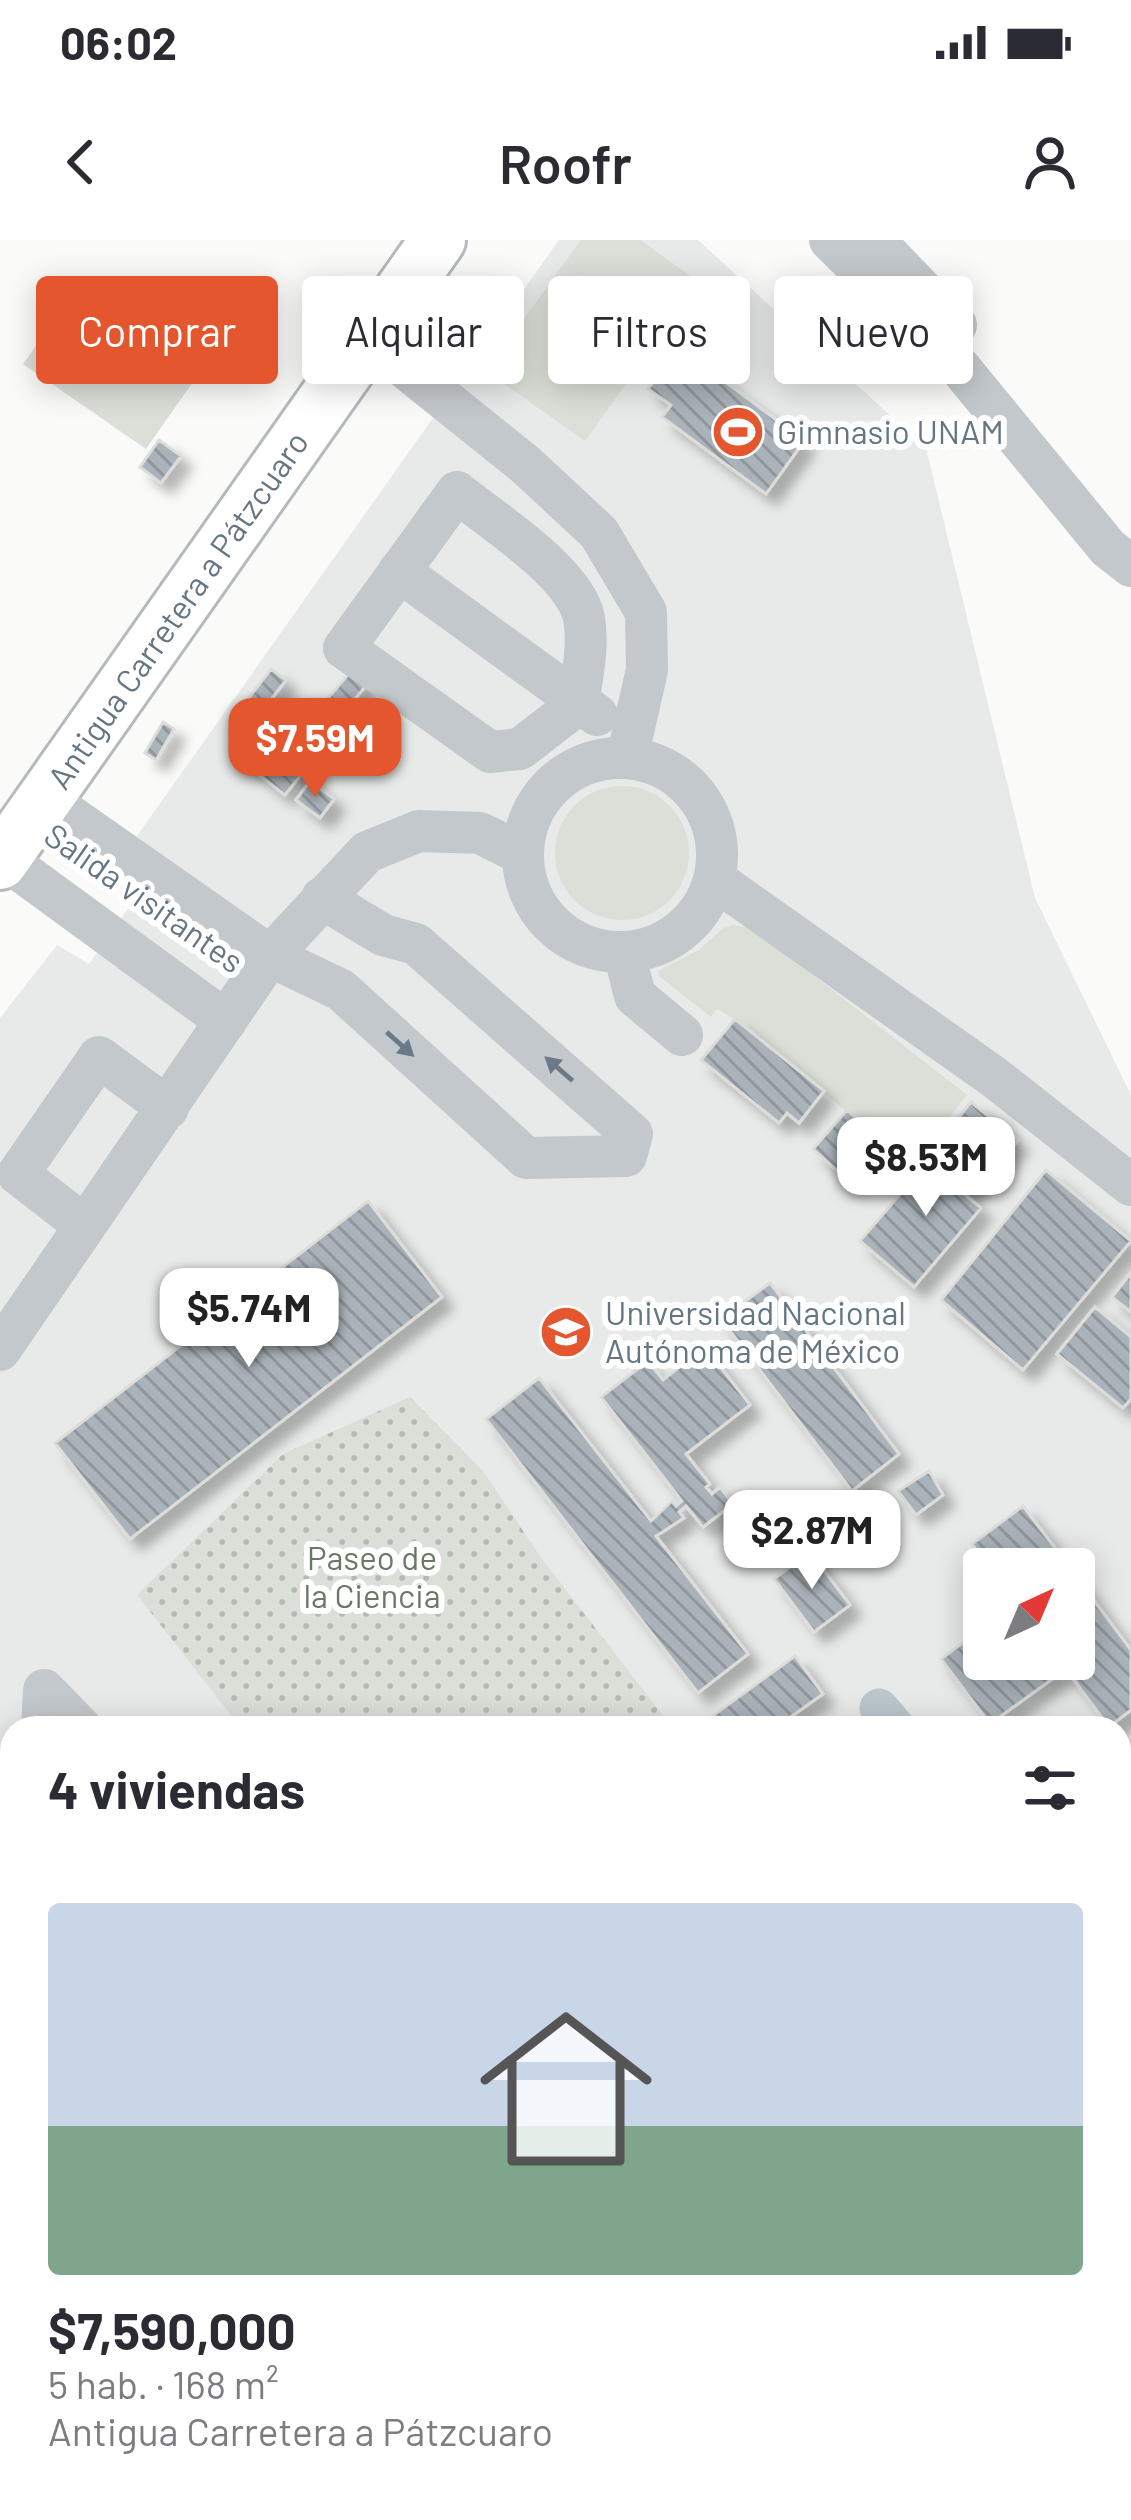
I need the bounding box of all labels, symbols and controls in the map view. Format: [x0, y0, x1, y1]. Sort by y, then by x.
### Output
text: 06:02 [60, 15, 177, 69]
icon: back [48, 129, 114, 195]
icon: person [1017, 129, 1083, 195]
text: Roofr [499, 130, 632, 195]
chip: Comprar [36, 276, 278, 384]
chip: Alquilar [302, 276, 524, 384]
chip: Filtros [548, 276, 750, 384]
chip: Nuevo [774, 276, 973, 384]
sports icon: Gimnasio UNAM [710, 404, 766, 460]
place label: Gimnasio UNAM [777, 411, 1004, 451]
street label: Antigua Carretera a Pátzcuaro [38, 423, 316, 796]
pin: $7.59M [217, 698, 413, 800]
text: $7.59M [255, 713, 375, 760]
street label: Salida visitantes [38, 814, 252, 980]
one-way arrow [386, 1030, 415, 1057]
one-way arrow [545, 1057, 575, 1083]
pin: $8.53M [828, 1117, 1024, 1219]
text: $8.53M [864, 1132, 988, 1179]
pin: $5.74M [151, 1268, 347, 1370]
text: $5.74M [187, 1283, 311, 1330]
place label: Universidad Nacional Autónoma de México [605, 1292, 906, 1370]
school or university icon: Universidad Nacional Autónoma de México [538, 1304, 594, 1360]
pin: $2.87M [714, 1490, 910, 1592]
text: $2.87M [750, 1505, 874, 1552]
park label: Paseo de la Ciencia [303, 1537, 441, 1615]
north arrow [963, 1548, 1095, 1680]
map controls [963, 1548, 1095, 1680]
icon: filters [1017, 1755, 1083, 1821]
text: 4 viviendas [48, 1758, 305, 1819]
icon: home [458, 1981, 674, 2197]
text: $7,590,000 [48, 2299, 296, 2360]
text: 5 hab. · 168 m² [48, 2360, 279, 2407]
text: Antigua Carretera a Pátzcuaro [48, 2407, 553, 2454]

